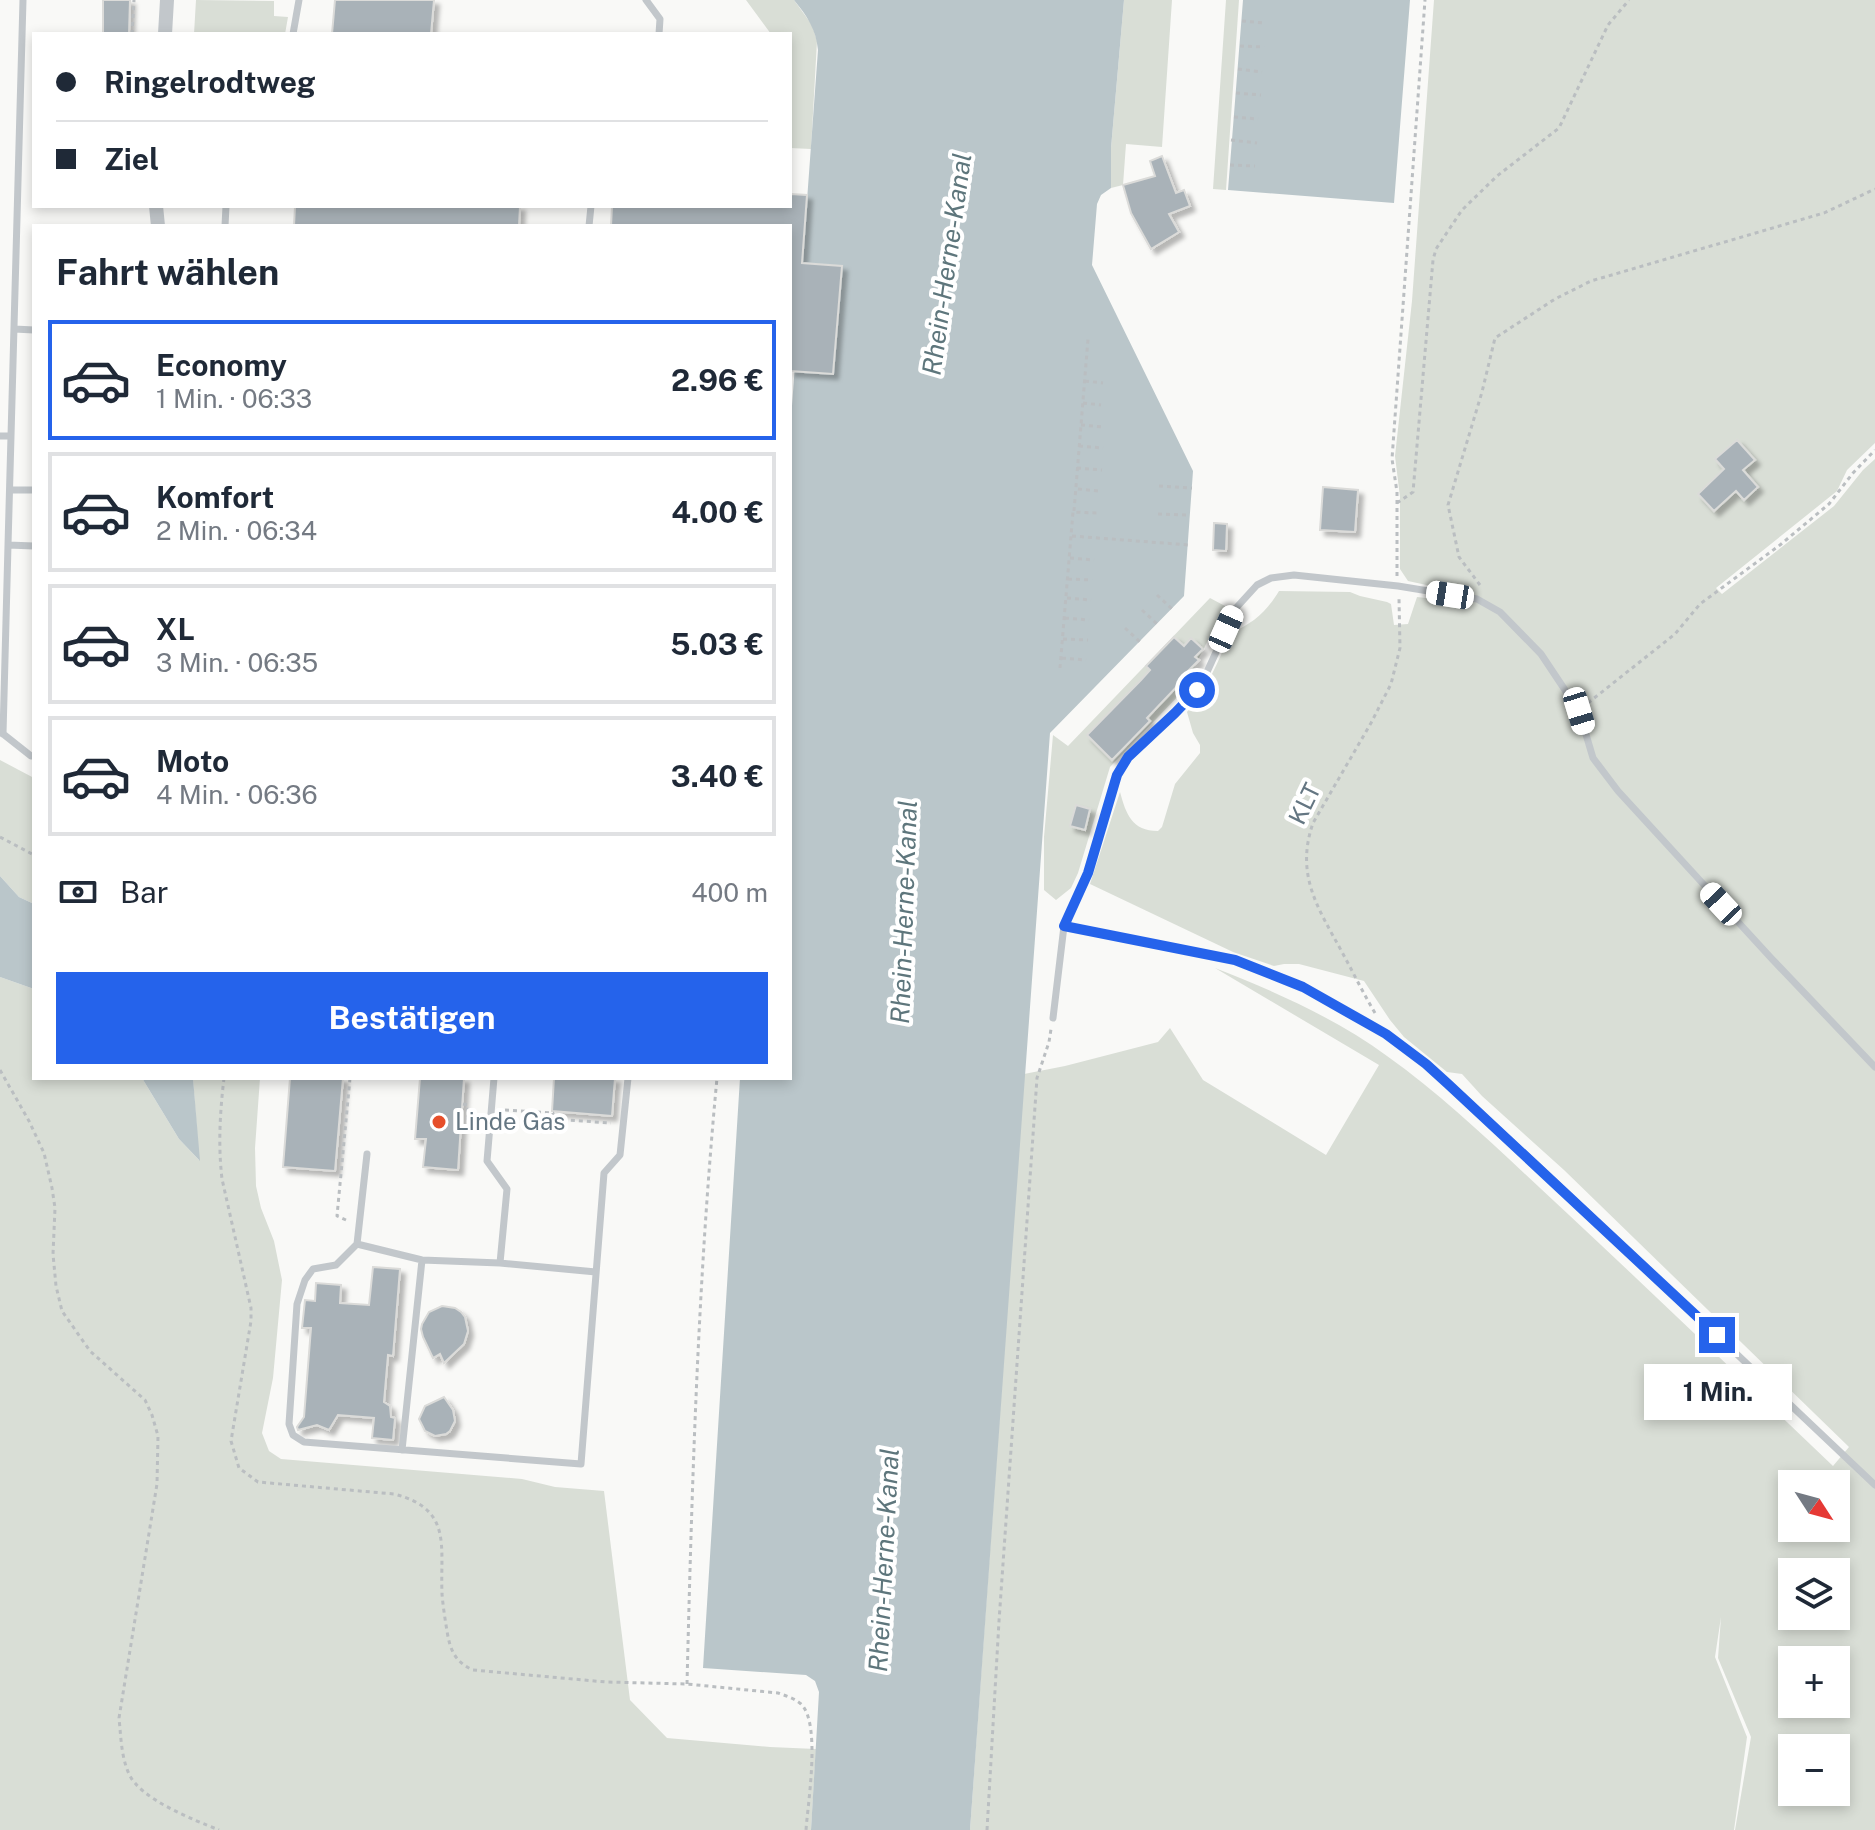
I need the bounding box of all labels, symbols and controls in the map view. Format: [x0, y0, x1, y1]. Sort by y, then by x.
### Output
text: Ringelrodtweg [104, 64, 316, 100]
text: Ziel [104, 141, 159, 177]
water label: Rhein-Herne-Kanal [916, 151, 977, 377]
text: Fahrt wählen [56, 251, 279, 293]
icon: car [60, 344, 132, 416]
text: Economy [156, 347, 287, 383]
text: 2.96 € [671, 362, 764, 398]
text: 1 Min. · 06:33 [156, 383, 312, 414]
icon: car [60, 476, 132, 548]
text: Komfort [156, 479, 274, 515]
text: 4.00 € [671, 494, 764, 530]
text: 2 Min. · 06:34 [156, 515, 317, 546]
car [1424, 579, 1476, 611]
car [1205, 602, 1247, 656]
icon: car [60, 608, 132, 680]
text: XL [156, 611, 195, 647]
text: 5.03 € [670, 626, 764, 662]
text: 3 Min. · 06:35 [156, 647, 318, 678]
route start [1179, 672, 1215, 708]
car [1561, 685, 1597, 737]
icon: car [60, 740, 132, 812]
text: Moto [156, 743, 229, 779]
text: 3.40 € [671, 758, 764, 794]
street label: KLT [1282, 778, 1326, 829]
text: 4 Min. · 06:36 [156, 779, 318, 810]
water label: Rhein-Herne-Kanal [884, 799, 923, 1025]
icon: cash [56, 870, 100, 914]
text: Bar [120, 874, 168, 910]
text: 400 m [691, 877, 768, 908]
car [1696, 878, 1746, 930]
button: Bestätigen [56, 972, 768, 1064]
place label: Linde Gas [455, 1107, 565, 1135]
marker: Linde Gas [430, 1113, 448, 1131]
route end [1699, 1317, 1735, 1353]
callout: 1 Min. [1643, 1363, 1791, 1419]
text: 1 Min. [1683, 1376, 1753, 1407]
water label: Rhein-Herne-Kanal [862, 1447, 905, 1673]
north arrow [1778, 1470, 1850, 1542]
map controls [1778, 1470, 1850, 1806]
button: layers [1778, 1558, 1850, 1630]
button: + [1778, 1646, 1850, 1718]
button: − [1778, 1734, 1850, 1806]

